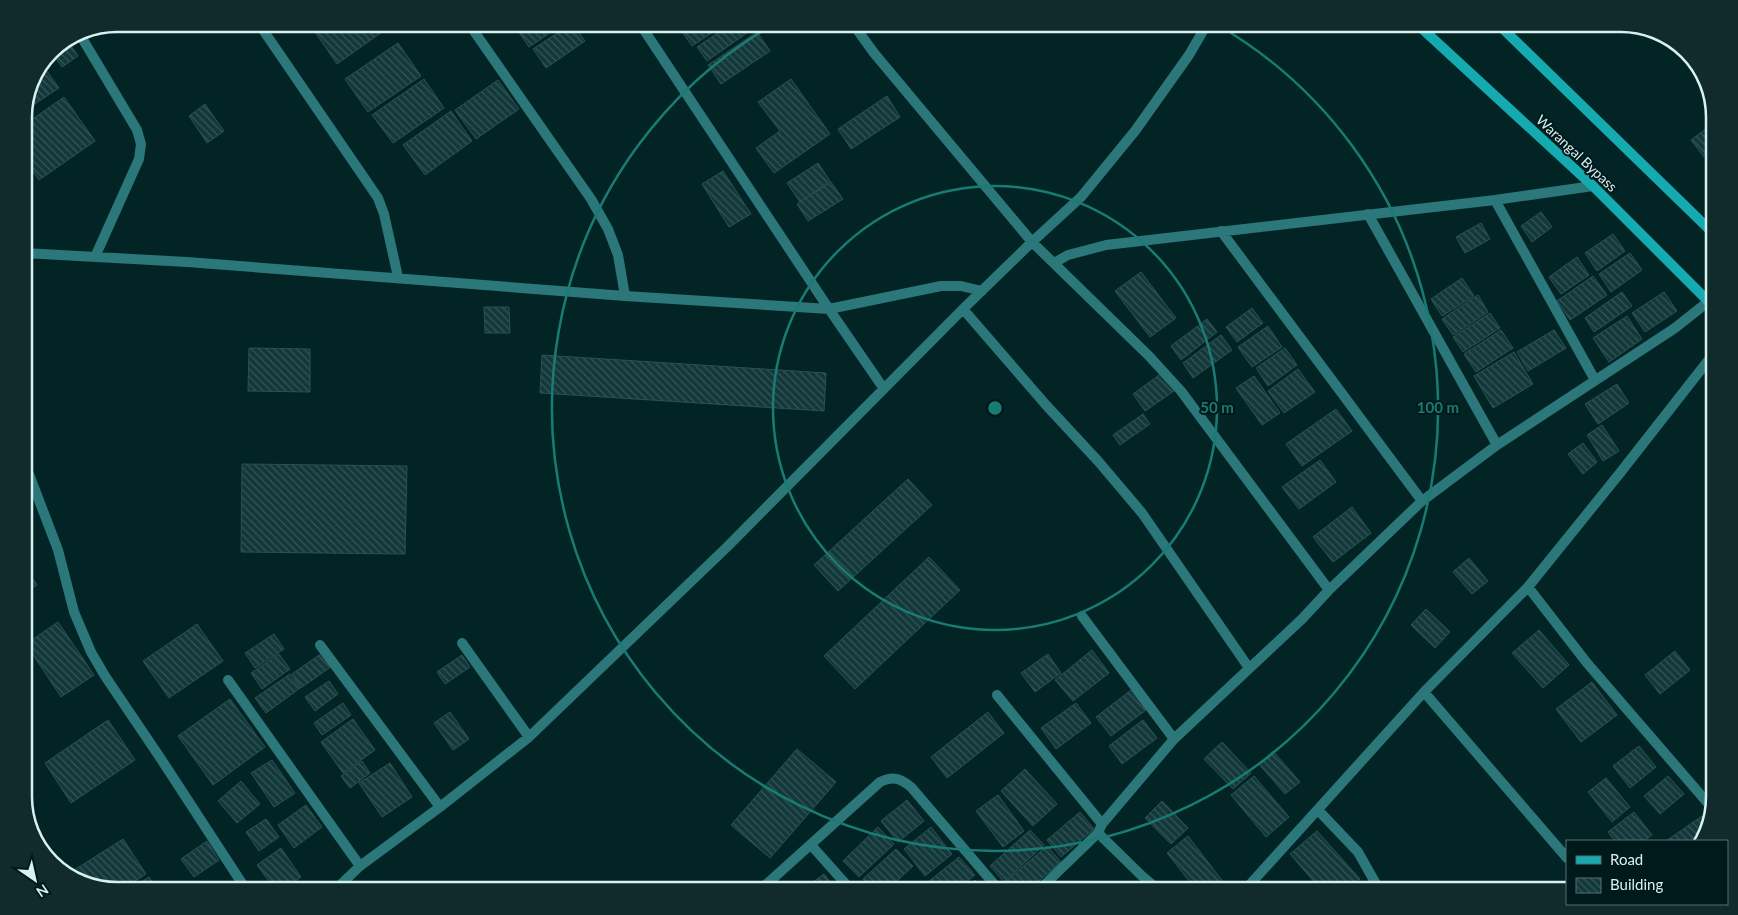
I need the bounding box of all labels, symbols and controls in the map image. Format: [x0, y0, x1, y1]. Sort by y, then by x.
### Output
street label: Warangal Bypass [1533, 111, 1621, 195]
text: 50 m [1200, 398, 1234, 416]
text: 100 m [1417, 398, 1459, 416]
centre of rings [986, 399, 1004, 417]
legend [1566, 840, 1728, 905]
text: Road [1610, 850, 1643, 868]
north arrow [10, 855, 60, 905]
text: Building [1610, 875, 1663, 893]
text: N [33, 881, 52, 901]

